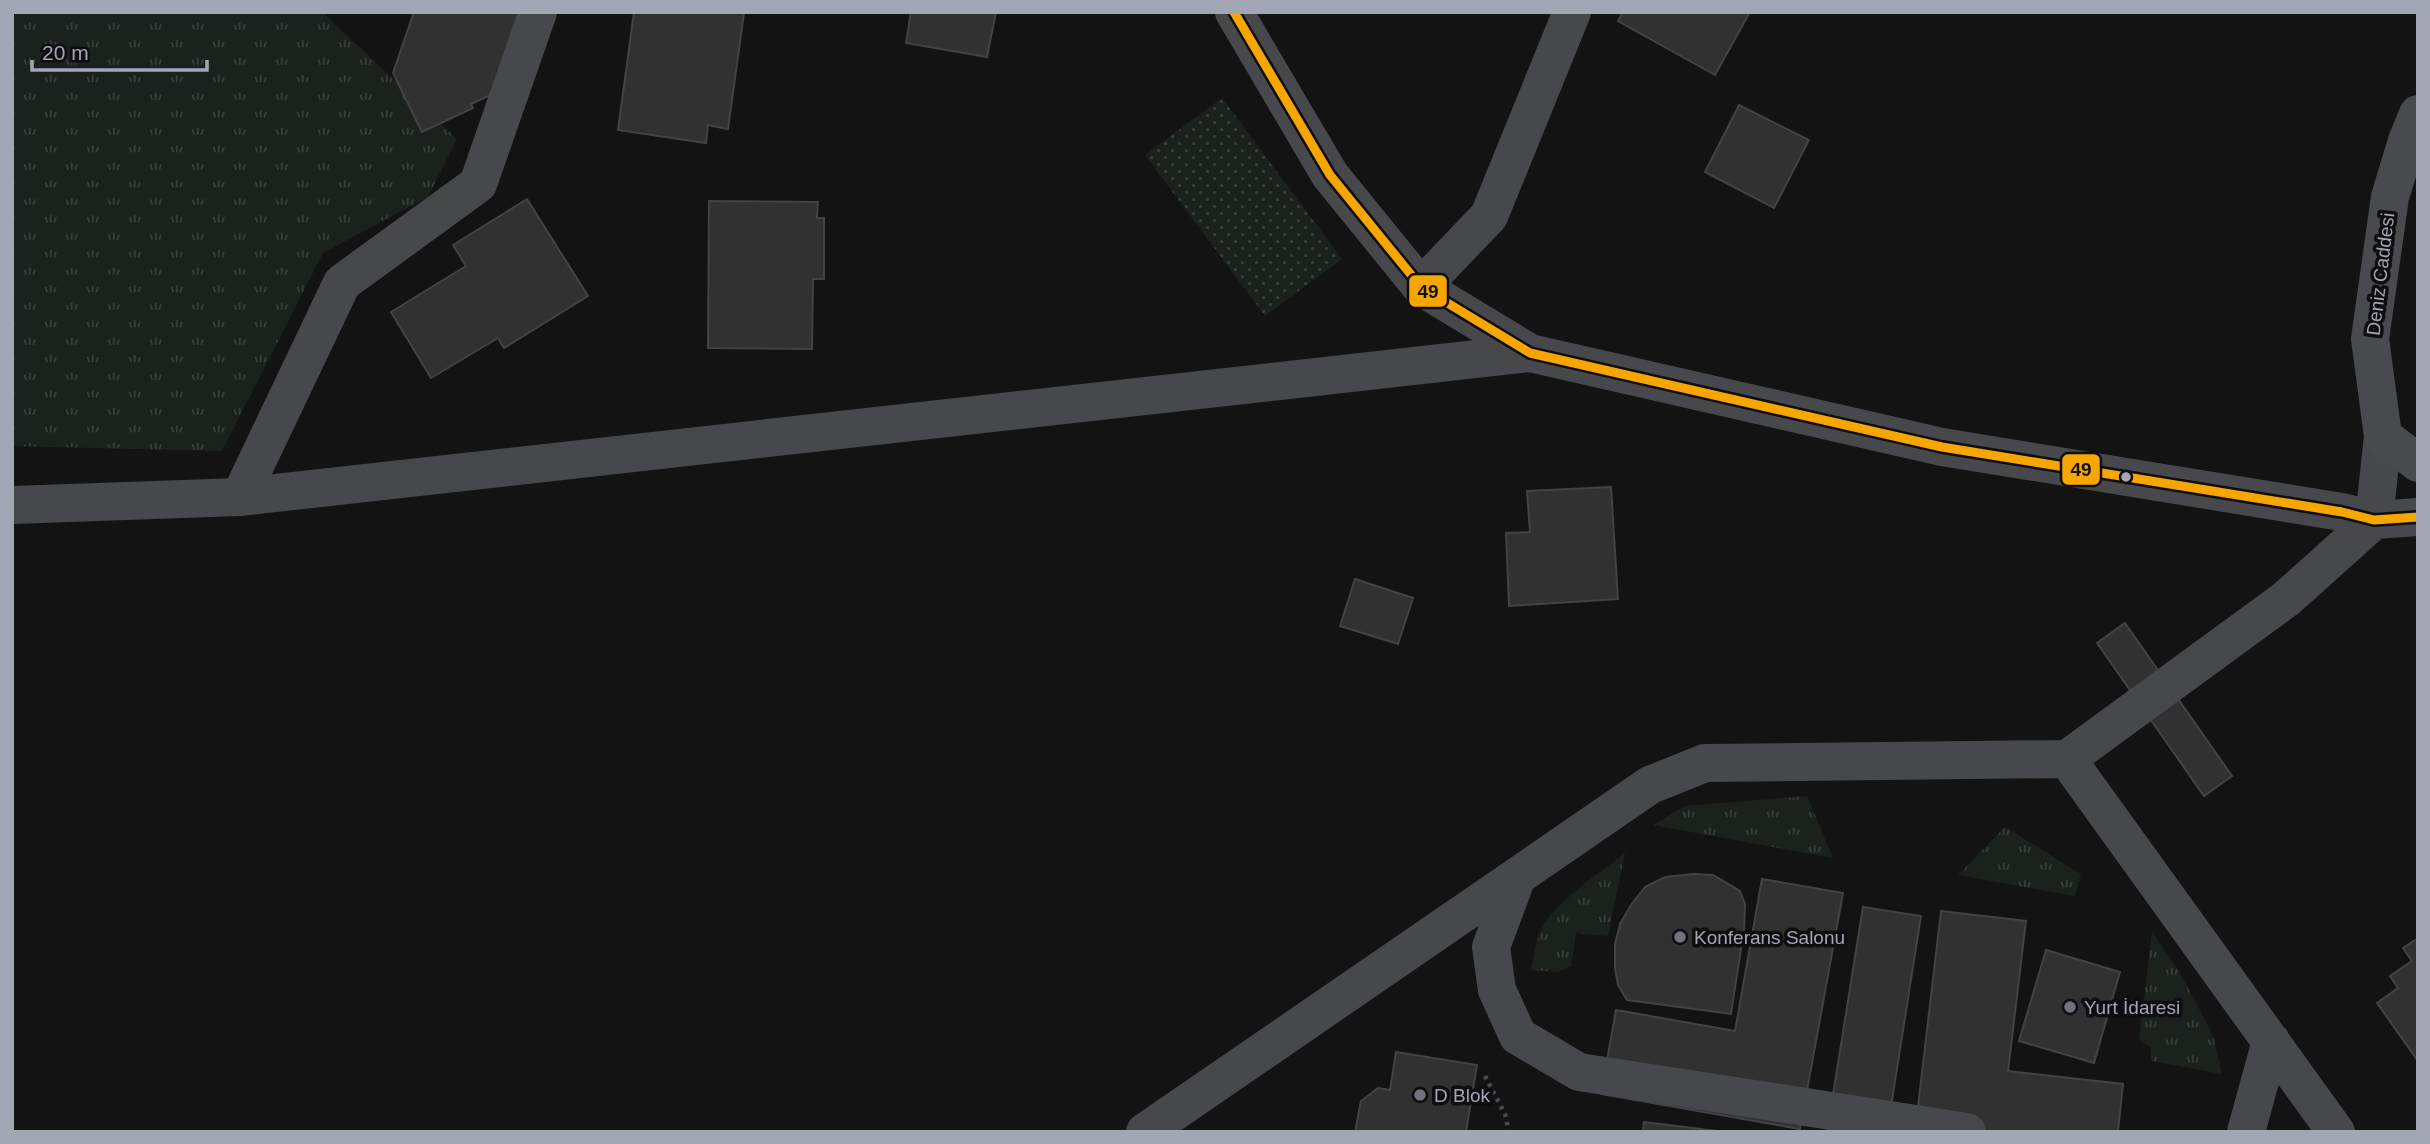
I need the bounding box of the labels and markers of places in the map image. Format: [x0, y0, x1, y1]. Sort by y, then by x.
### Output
unlabelled marker [2119, 470, 2133, 484]
place label: Konferans Salonu [1694, 927, 1845, 948]
marker: Konferans Salonu [1672, 929, 1688, 945]
place label: Yurt İdaresi [2084, 997, 2180, 1018]
marker: Yurt İdaresi [2062, 999, 2078, 1015]
place label: D Blok [1434, 1085, 1490, 1106]
marker: D Blok [1412, 1087, 1428, 1103]

